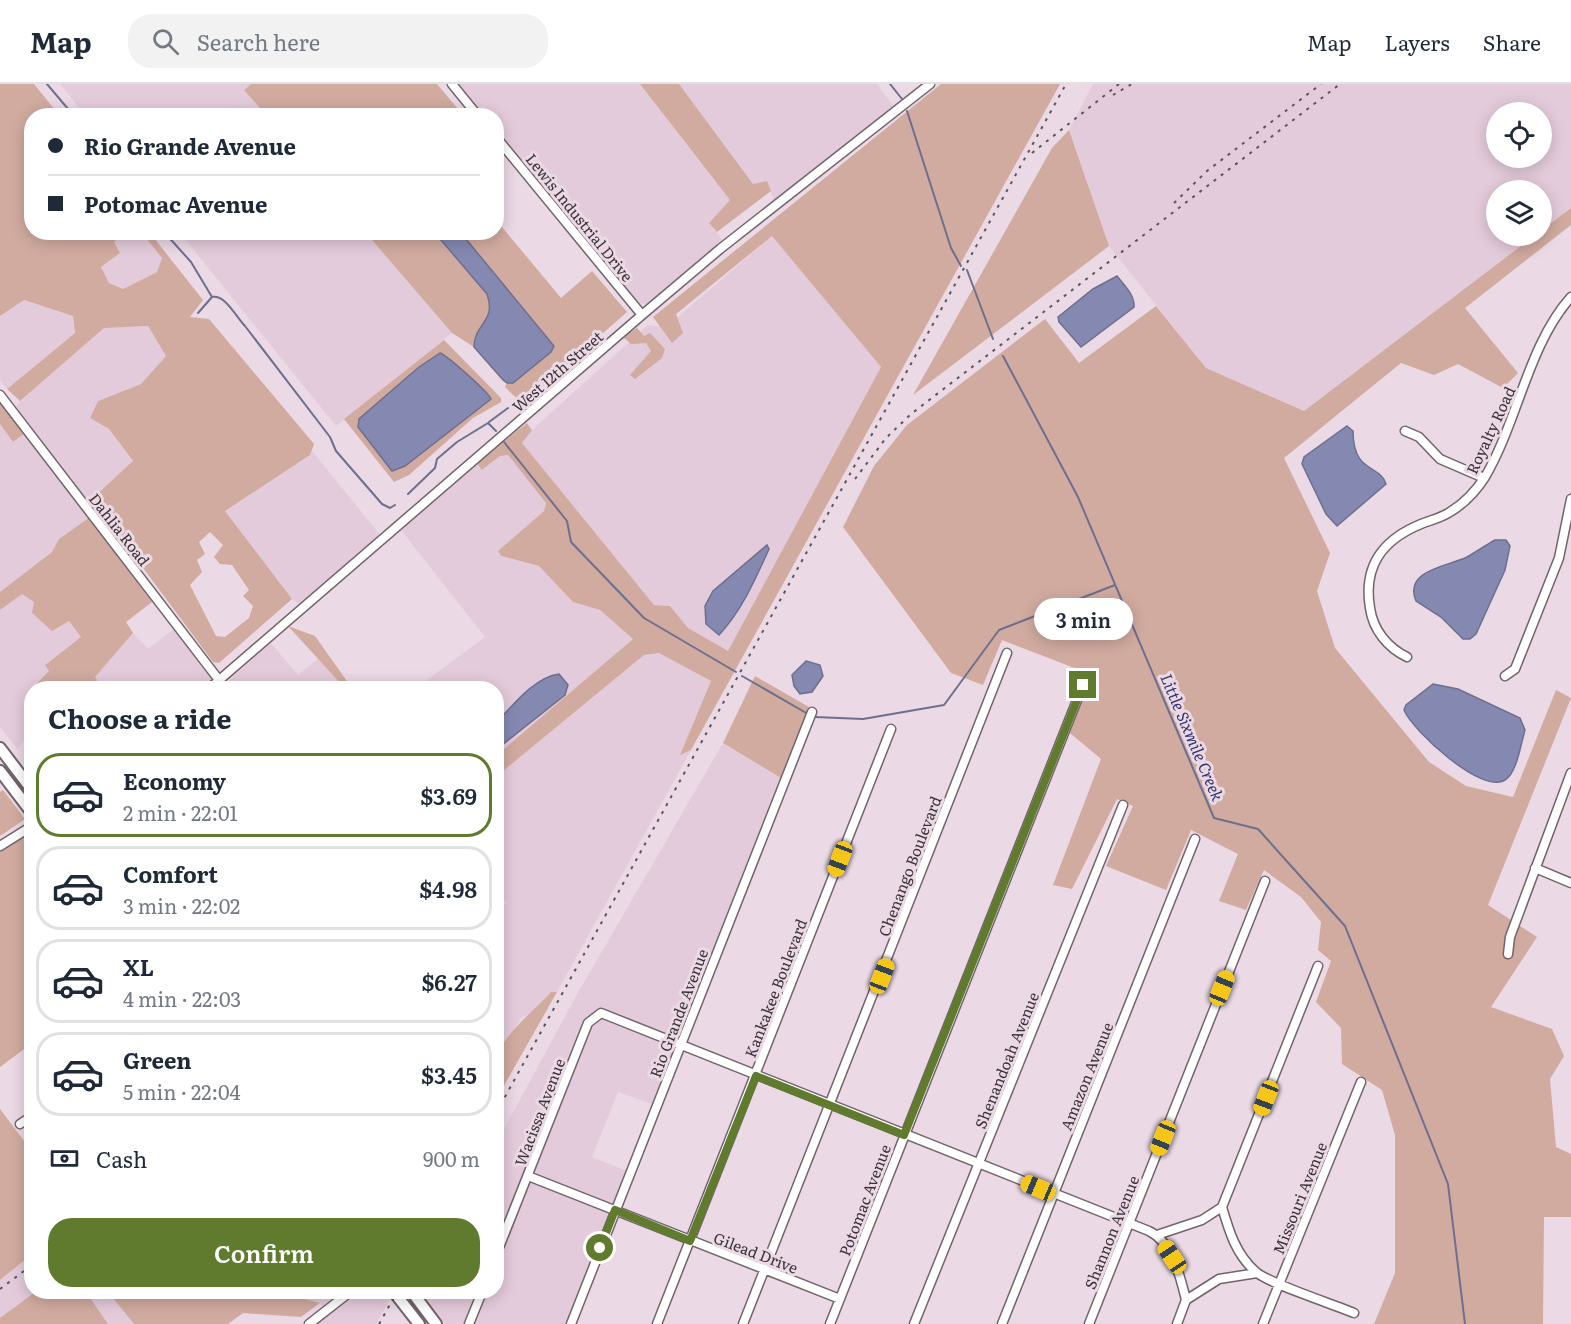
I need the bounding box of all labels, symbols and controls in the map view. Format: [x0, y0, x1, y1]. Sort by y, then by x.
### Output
search box [128, 14, 548, 68]
text: Map [30, 20, 92, 62]
icon: search [149, 25, 182, 58]
text: Search here [197, 25, 320, 58]
text: Map [1307, 26, 1352, 57]
text: Layers [1385, 26, 1450, 57]
text: Share [1483, 26, 1541, 57]
map controls [1486, 102, 1552, 246]
button: locate [1486, 102, 1552, 168]
text: Rio Grande Avenue [84, 129, 296, 162]
street label: Lewis Industrial Drive [521, 148, 639, 286]
button: layers [1486, 180, 1552, 246]
text: Potomac Avenue [84, 187, 268, 220]
street label: West 12th Street [506, 325, 608, 417]
street label: Royalty Road [1460, 382, 1520, 478]
street label: Dahlia Road [84, 488, 156, 570]
callout: 3 min [1034, 598, 1132, 640]
text: 3 min [1056, 604, 1111, 634]
water label: Little Sixmile Creek [1155, 670, 1231, 805]
route end [1069, 671, 1096, 698]
text: Choose a ride [48, 697, 231, 737]
text: Economy [123, 764, 226, 797]
icon: car [51, 768, 105, 822]
text: $3.69 [420, 779, 477, 812]
street label: Chenango Boulevard [872, 792, 946, 940]
text: 2 min · 22:01 [123, 797, 238, 827]
car [825, 839, 855, 879]
text: Comfort [123, 857, 218, 890]
icon: car [51, 861, 105, 915]
text: $4.98 [419, 872, 477, 905]
text: 3 min · 22:02 [123, 890, 240, 920]
street label: Kankakee Boulevard [738, 915, 812, 1061]
street label: Rio Grande Avenue [643, 945, 713, 1081]
text: XL [123, 950, 154, 983]
icon: car [51, 954, 105, 1008]
car [867, 956, 897, 996]
text: $6.27 [422, 965, 477, 998]
car [1207, 968, 1237, 1008]
text: 4 min · 22:03 [123, 983, 241, 1013]
street label: Shenandoah Avenue [968, 988, 1044, 1132]
street label: Amazon Avenue [1054, 1018, 1118, 1134]
text: Green [123, 1043, 192, 1076]
icon: car [51, 1047, 105, 1101]
street label: Wacissa Avenue [508, 1054, 570, 1169]
text: $3.45 [421, 1058, 477, 1091]
text: 5 min · 22:04 [123, 1076, 241, 1106]
car [1251, 1078, 1281, 1118]
car [1148, 1118, 1178, 1158]
street label: Missouri Avenue [1266, 1138, 1332, 1258]
street label: Potomac Avenue [832, 1141, 896, 1259]
icon: cash [48, 1142, 81, 1175]
text: Cash [96, 1142, 147, 1175]
text: 900 m [423, 1143, 480, 1173]
street label: Shannon Avenue [1078, 1172, 1144, 1292]
car [1018, 1173, 1058, 1203]
button: Confirm [48, 1218, 480, 1287]
street label: Gilead Drive [711, 1225, 802, 1279]
route start [586, 1234, 613, 1261]
car [1154, 1237, 1190, 1277]

